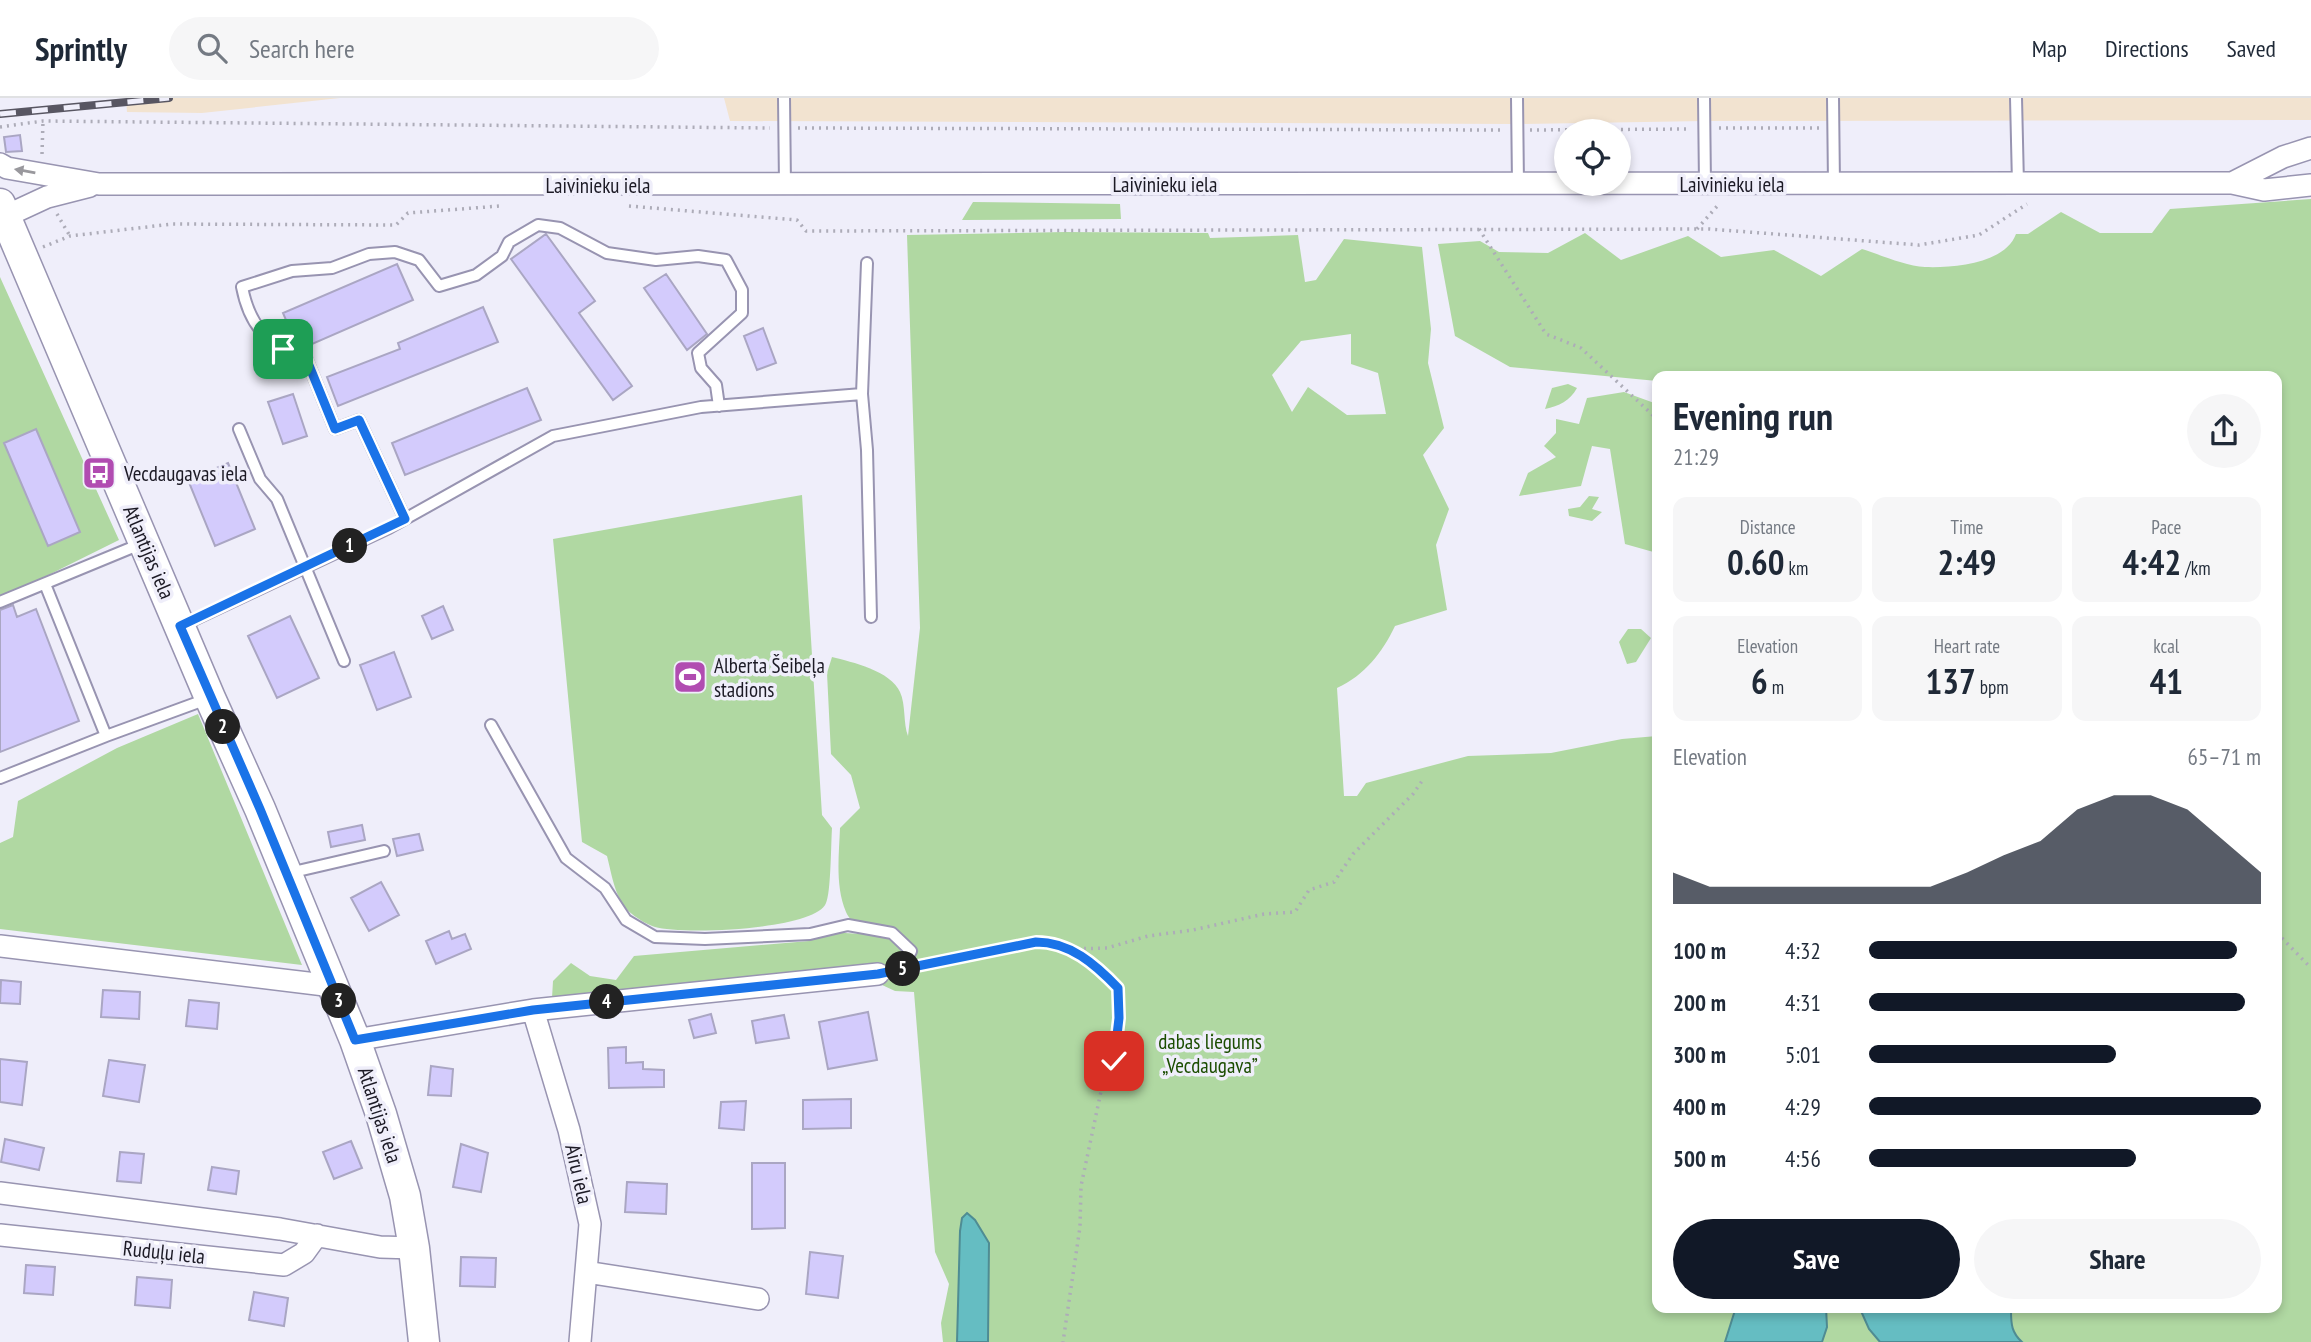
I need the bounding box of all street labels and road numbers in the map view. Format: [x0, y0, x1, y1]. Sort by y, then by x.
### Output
street label: Laivinieku iela [1113, 171, 1217, 198]
street label: Laivinieku iela [1680, 171, 1784, 198]
street label: Laivinieku iela [546, 172, 650, 199]
street label: Atlantijas iela [117, 501, 181, 603]
street label: Atlantijas iela [352, 1064, 408, 1166]
street label: Airu iela [559, 1142, 599, 1206]
street label: Ruduļu iela [122, 1234, 206, 1270]

